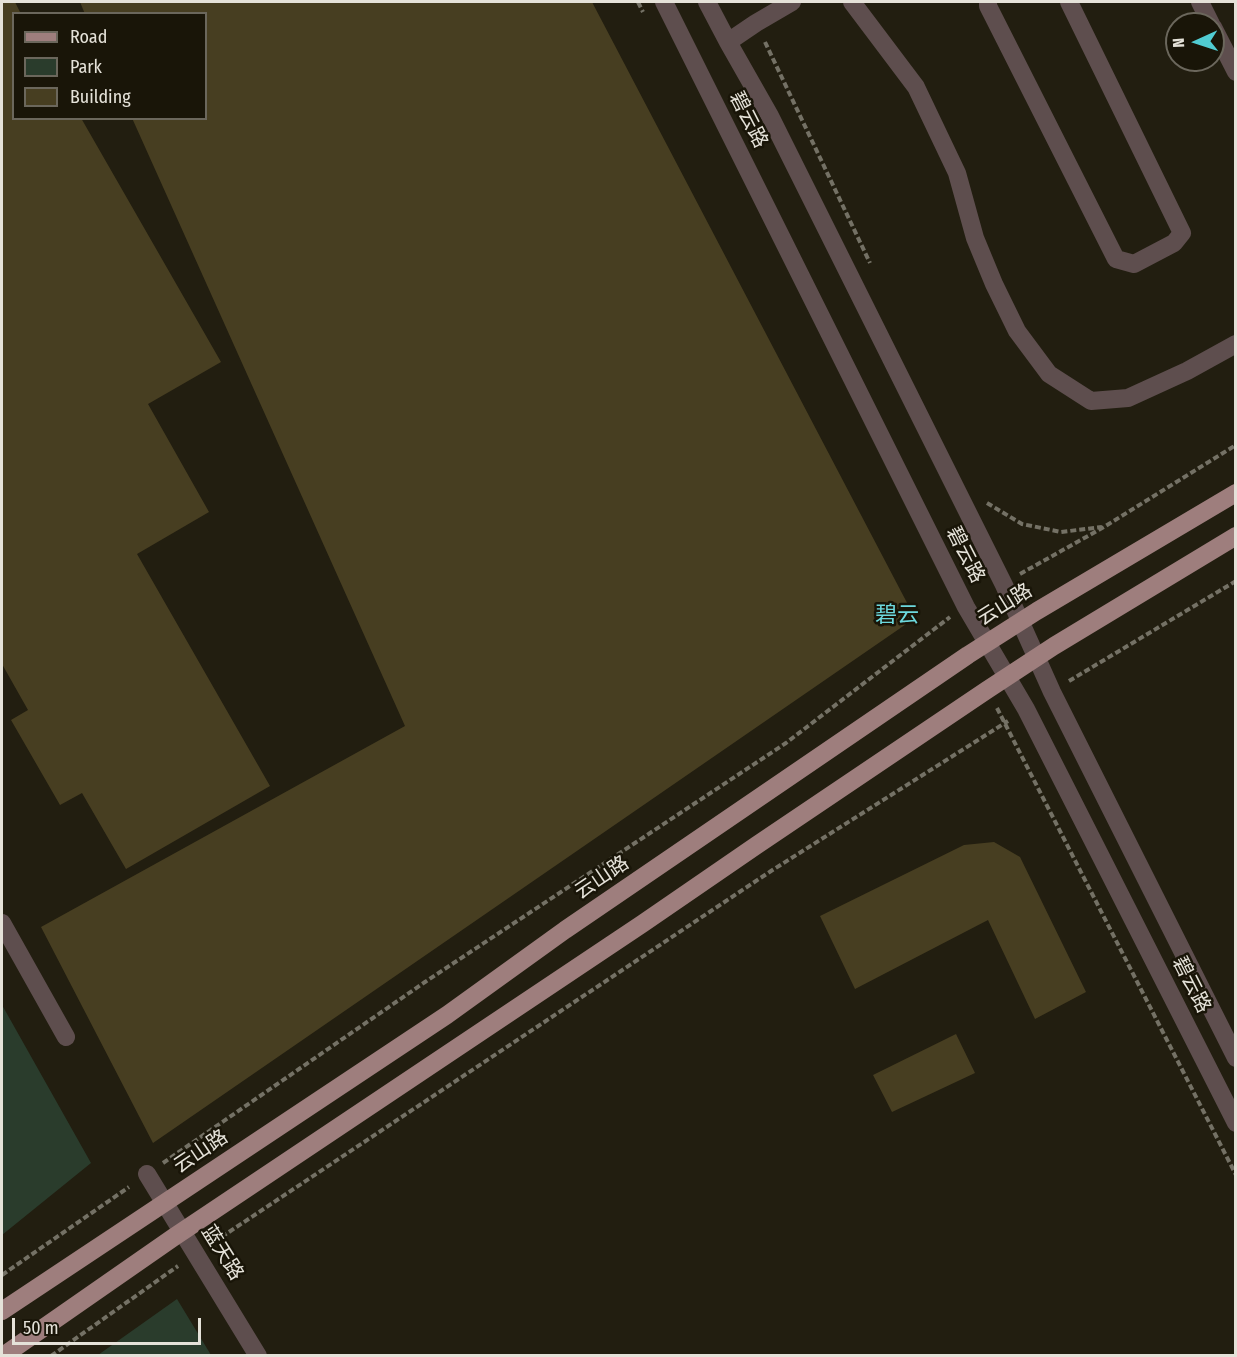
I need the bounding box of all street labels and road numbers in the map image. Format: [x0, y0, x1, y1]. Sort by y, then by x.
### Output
street label: 碧云路 [724, 88, 772, 152]
street label: 碧云路 [941, 523, 989, 587]
street label: 云山路 [973, 579, 1037, 631]
street label: 云山路 [570, 851, 634, 905]
street label: 碧云路 [1167, 953, 1215, 1017]
street label: 云山路 [169, 1125, 233, 1179]
street label: 蓝天路 [196, 1221, 248, 1285]

